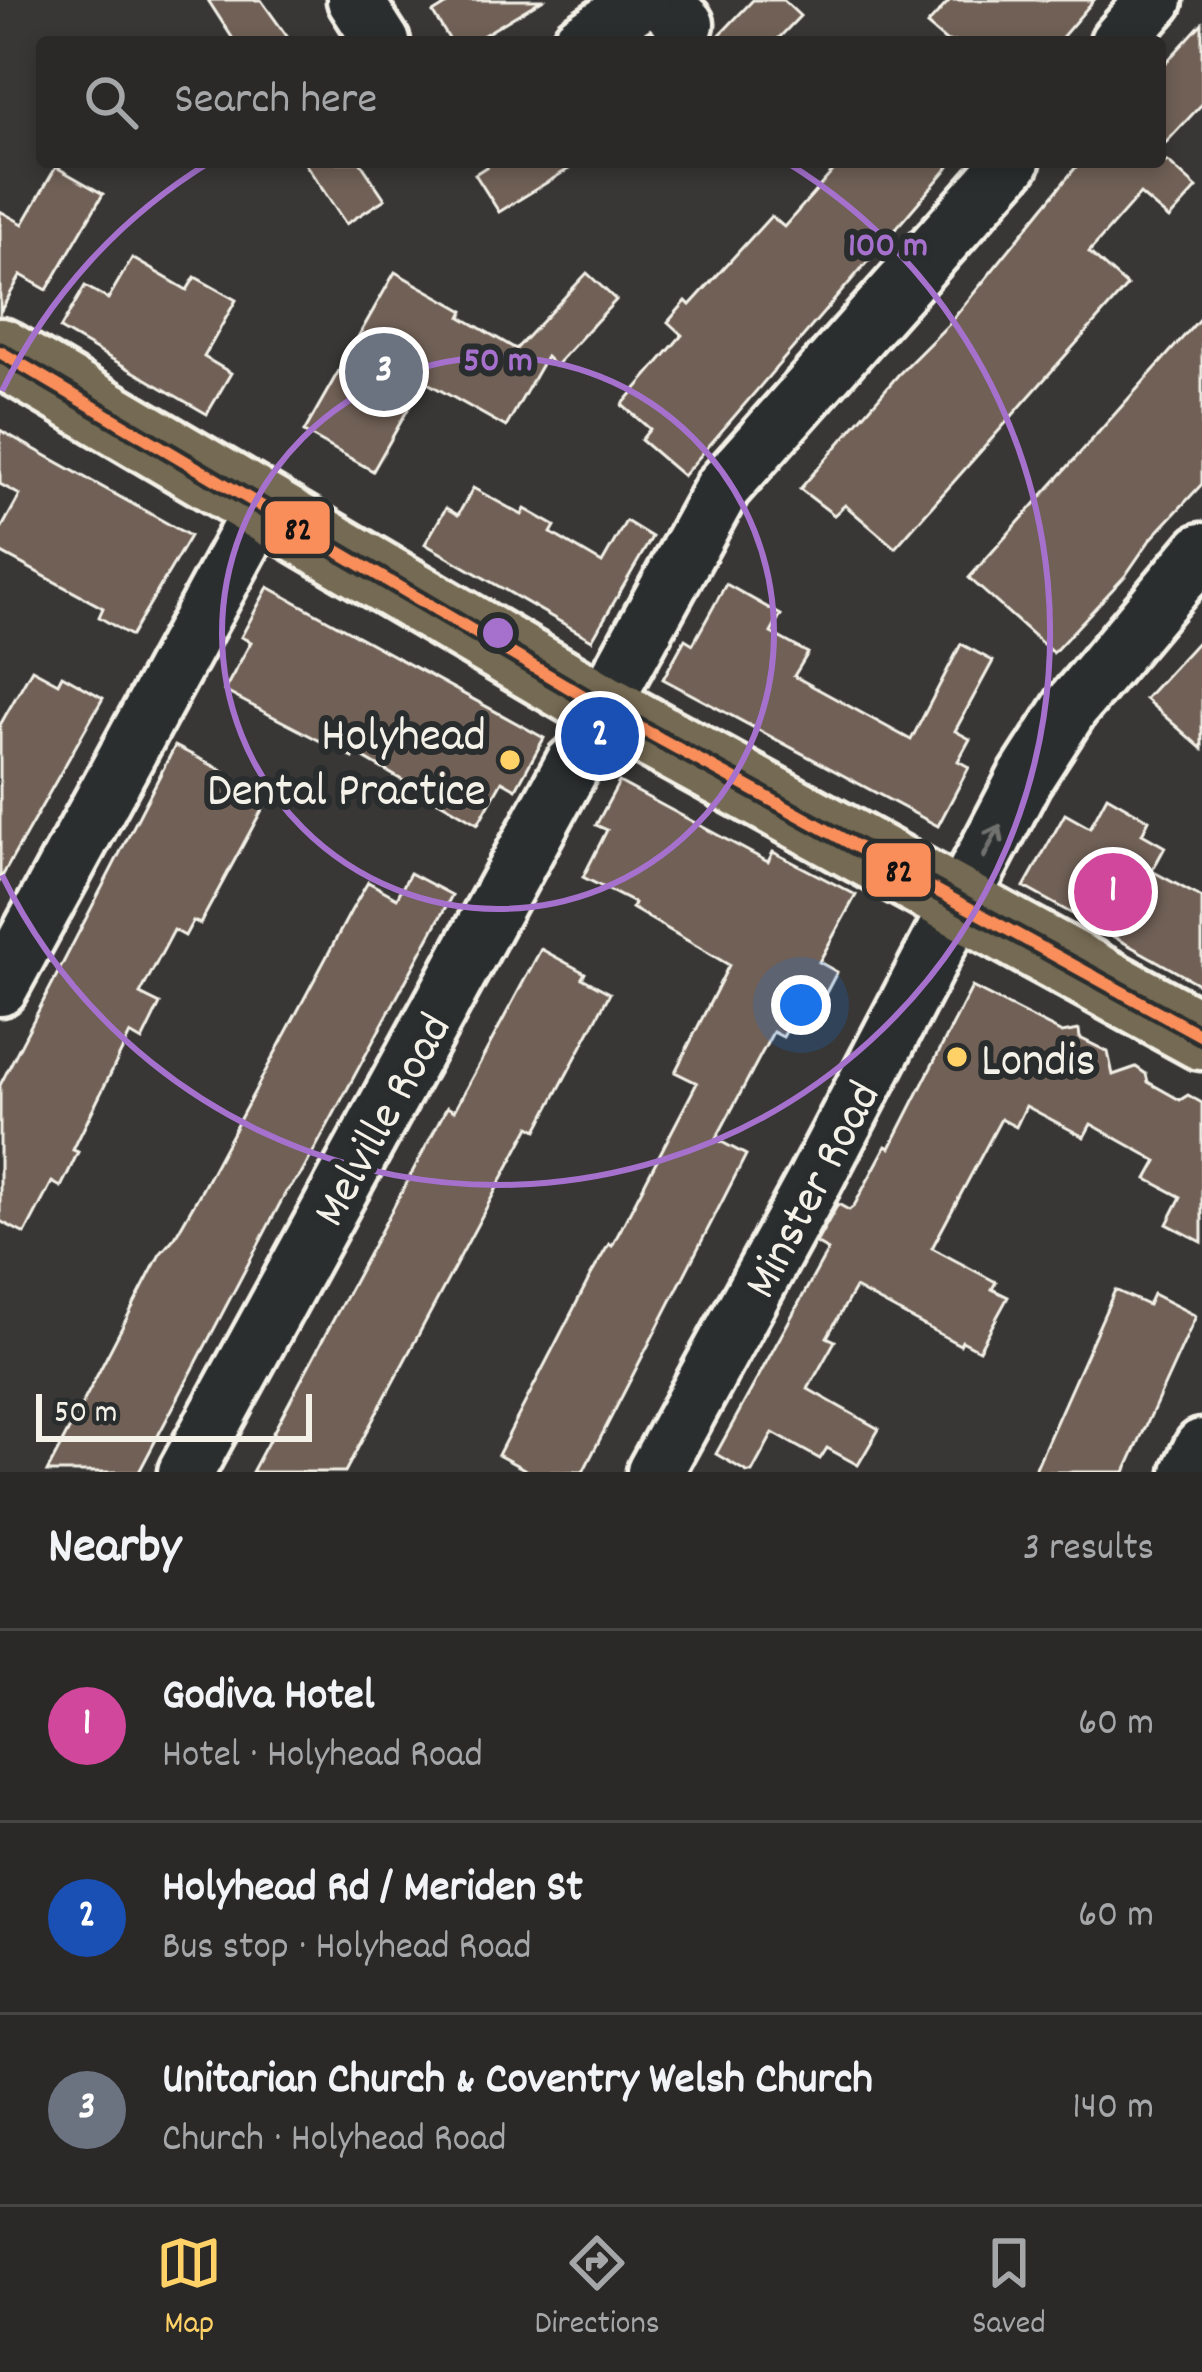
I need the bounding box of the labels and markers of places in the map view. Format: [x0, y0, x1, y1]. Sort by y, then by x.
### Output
pin: 3 [345, 327, 423, 417]
centre of rings [477, 612, 519, 654]
pin: 2 [561, 691, 639, 781]
place label: Holyhead Dental Practice [207, 705, 486, 829]
marker: Holyhead Dental Practice [497, 747, 523, 773]
pin: 1 [1074, 847, 1152, 937]
place label: Londis [981, 1030, 1096, 1099]
marker: Londis [944, 1044, 970, 1070]

